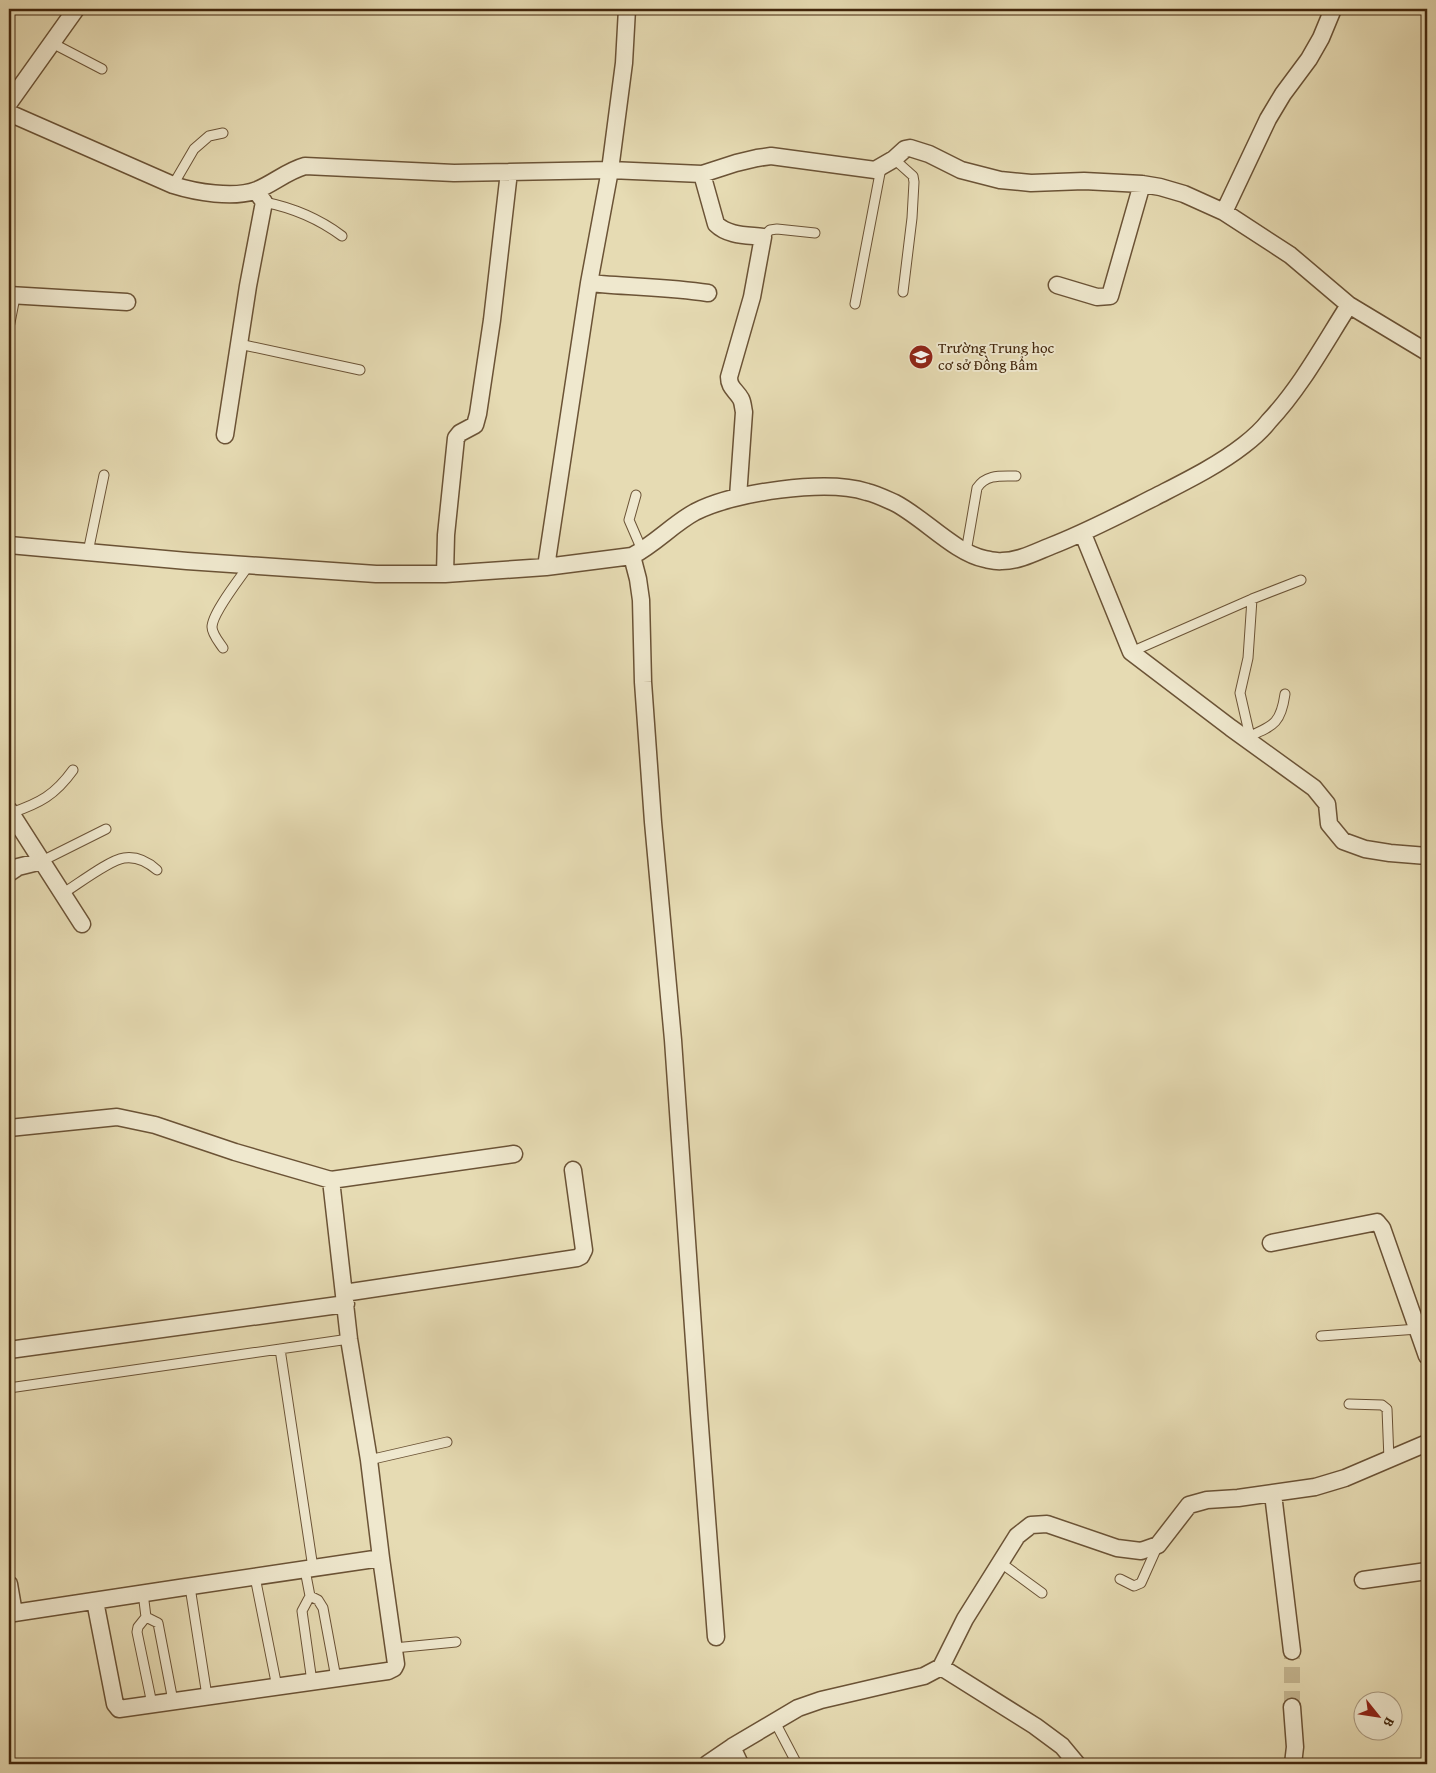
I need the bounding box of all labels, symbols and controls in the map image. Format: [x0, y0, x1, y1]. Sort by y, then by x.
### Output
place label: Trường Trung học cơ sở Đồng Bẩm [938, 337, 1055, 375]
school or university icon: Trường Trung học cơ sở Đồng Bẩm [908, 344, 934, 370]
north arrow [1354, 1690, 1404, 1740]
text: B [1378, 1714, 1400, 1731]

